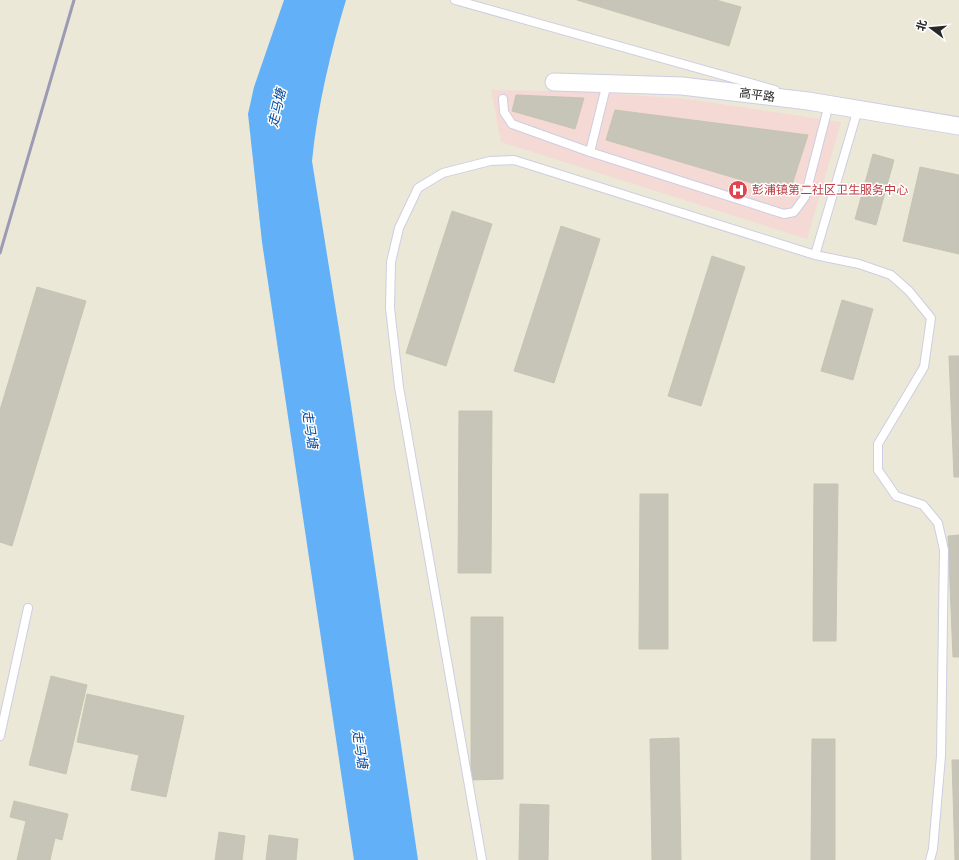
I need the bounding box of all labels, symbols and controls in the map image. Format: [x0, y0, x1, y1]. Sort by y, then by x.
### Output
north arrow [911, 8, 951, 48]
text: 北 [914, 18, 930, 32]
water label: 走马塘 [265, 85, 289, 129]
street label: 高平路 [738, 86, 776, 104]
hospital icon: 彭浦镇第二社区卫生服务中心 [727, 179, 749, 201]
place label: 彭浦镇第二社区卫生服务中心 [752, 183, 908, 197]
water label: 走马塘 [300, 409, 321, 451]
water label: 走马塘 [350, 729, 371, 771]

